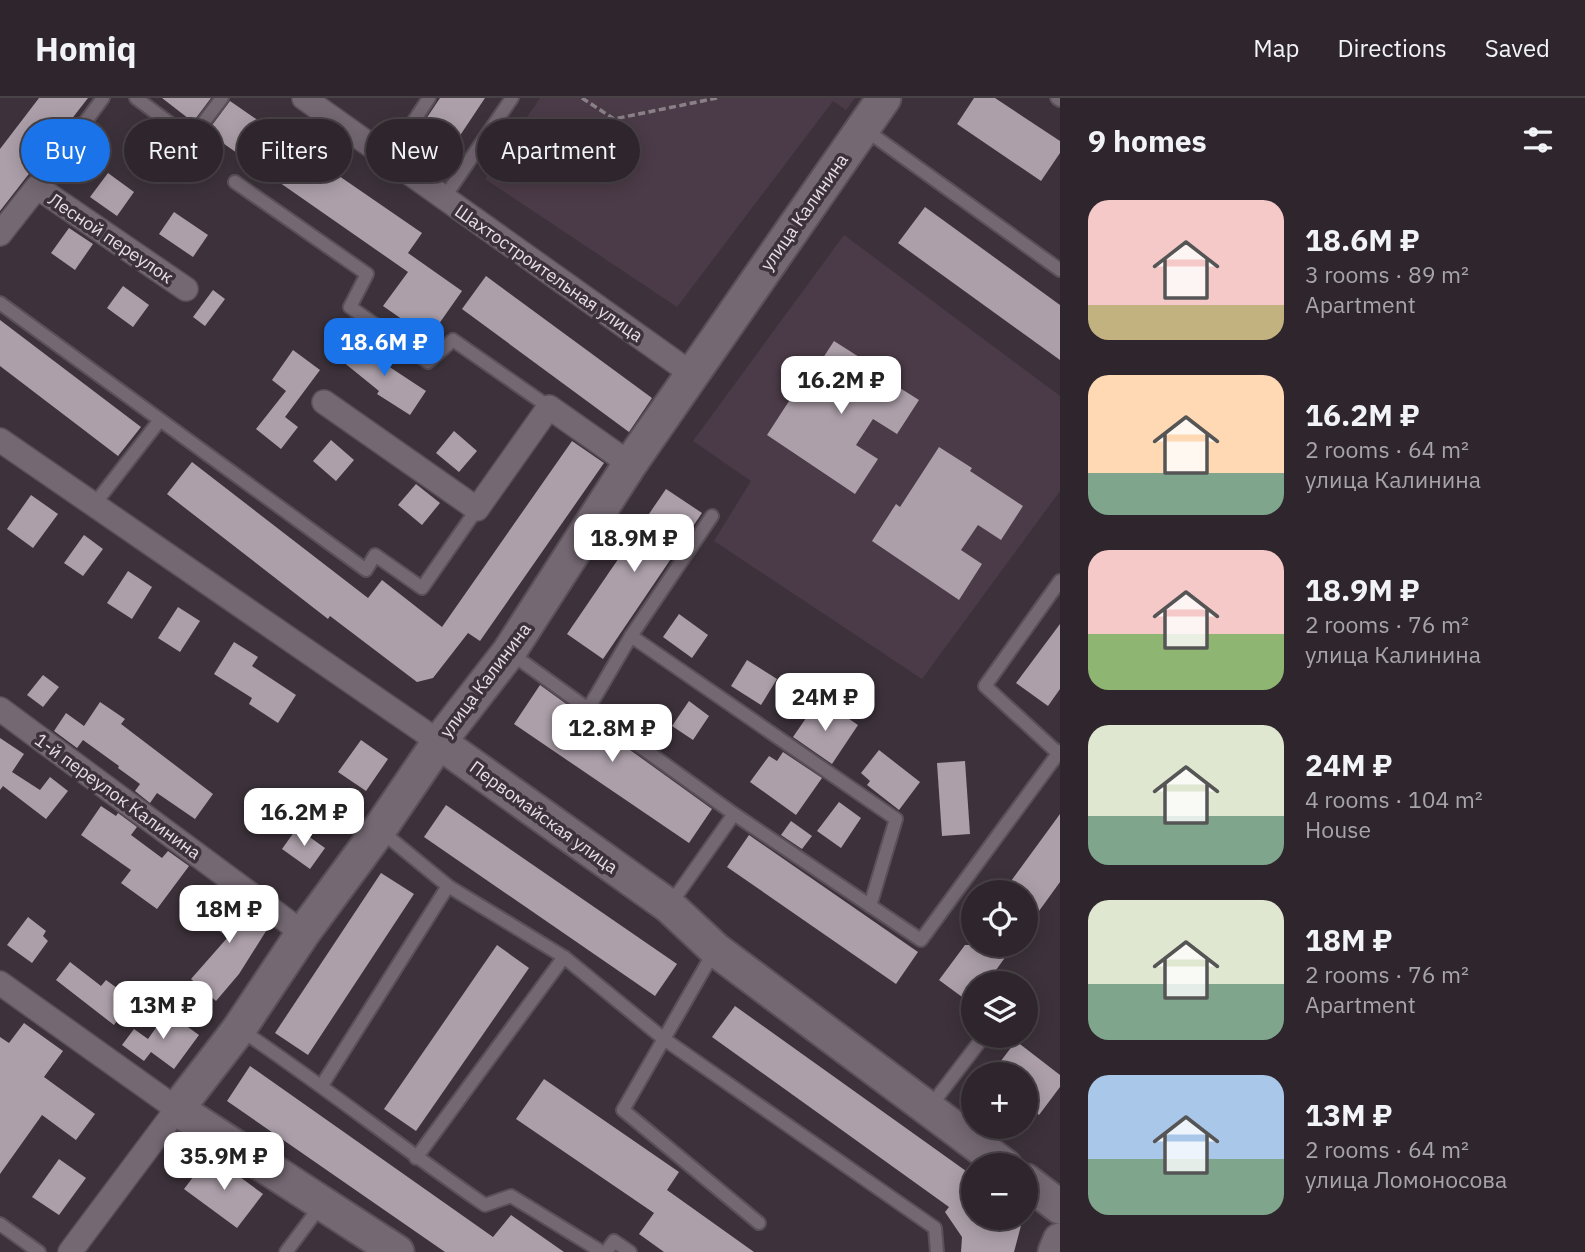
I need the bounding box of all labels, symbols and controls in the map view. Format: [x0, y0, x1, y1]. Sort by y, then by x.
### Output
text: Homiq [35, 27, 137, 70]
text: Map [1253, 32, 1299, 64]
text: Directions [1337, 32, 1447, 64]
text: Saved [1485, 32, 1550, 64]
chip: Buy [21, 119, 110, 182]
chip: Rent [124, 119, 223, 182]
chip: Filters [237, 119, 352, 182]
chip: New [366, 119, 463, 182]
chip: Apartment [477, 119, 640, 182]
text: 9 homes [1088, 121, 1207, 160]
icon: filters [1519, 121, 1557, 159]
street label: улица Калинина [755, 149, 853, 275]
street label: Лесной переулок [44, 188, 178, 288]
street label: Шахтостроительная улица [450, 199, 648, 347]
text: 18.6M ₽ [1305, 220, 1420, 259]
icon: home [1144, 228, 1228, 312]
text: 3 rooms · 89 m² [1305, 259, 1469, 289]
text: Apartment [1305, 289, 1416, 319]
pin: 18.6M ₽ [319, 318, 449, 378]
text: 18.6M ₽ [340, 326, 428, 356]
pin: 16.2M ₽ [776, 356, 906, 416]
text: 16.2M ₽ [797, 364, 885, 394]
text: 16.2M ₽ [1305, 395, 1420, 434]
icon: home [1144, 403, 1228, 487]
text: 2 rooms · 64 m² [1305, 434, 1469, 464]
text: улица Калинина [1305, 464, 1481, 494]
pin: 18.9M ₽ [569, 514, 699, 574]
text: 18.9M ₽ [590, 522, 678, 552]
text: 18.9M ₽ [1305, 570, 1420, 609]
icon: home [1144, 578, 1228, 662]
text: 2 rooms · 76 m² [1305, 609, 1469, 639]
street label: улица Калинина [434, 618, 536, 742]
text: улица Калинина [1305, 639, 1481, 669]
pin: 24M ₽ [776, 674, 874, 733]
text: 24M ₽ [791, 681, 859, 711]
pin: 12.8M ₽ [547, 704, 677, 764]
text: 12.8M ₽ [568, 712, 656, 742]
street label: 1-й переулок Калинина [30, 728, 206, 864]
text: 24M ₽ [1305, 745, 1392, 784]
icon: home [1144, 753, 1228, 837]
street label: Первомайская улица [465, 755, 623, 879]
text: 4 rooms · 104 m² [1305, 784, 1483, 814]
pin: 16.2M ₽ [239, 788, 369, 848]
text: 16.2M ₽ [260, 796, 348, 826]
text: House [1305, 814, 1371, 844]
map controls [961, 880, 1038, 1230]
button: locate [961, 880, 1038, 957]
pin: 18M ₽ [180, 886, 278, 945]
text: 18M ₽ [195, 893, 263, 923]
text: 18M ₽ [1305, 920, 1392, 959]
icon: home [1144, 928, 1228, 1012]
text: 2 rooms · 76 m² [1305, 959, 1469, 989]
button: layers [961, 971, 1038, 1048]
pin: 13M ₽ [114, 982, 212, 1041]
text: 13M ₽ [129, 989, 197, 1019]
text: Apartment [1305, 989, 1416, 1019]
button: + [961, 1062, 1038, 1139]
text: 13M ₽ [1305, 1095, 1392, 1134]
icon: home [1144, 1103, 1228, 1187]
pin: 35.9M ₽ [159, 1132, 289, 1192]
text: 2 rooms · 64 m² [1305, 1134, 1469, 1164]
text: 35.9M ₽ [180, 1140, 268, 1170]
button: − [961, 1153, 1038, 1230]
text: улица Ломоносова [1305, 1164, 1507, 1194]

